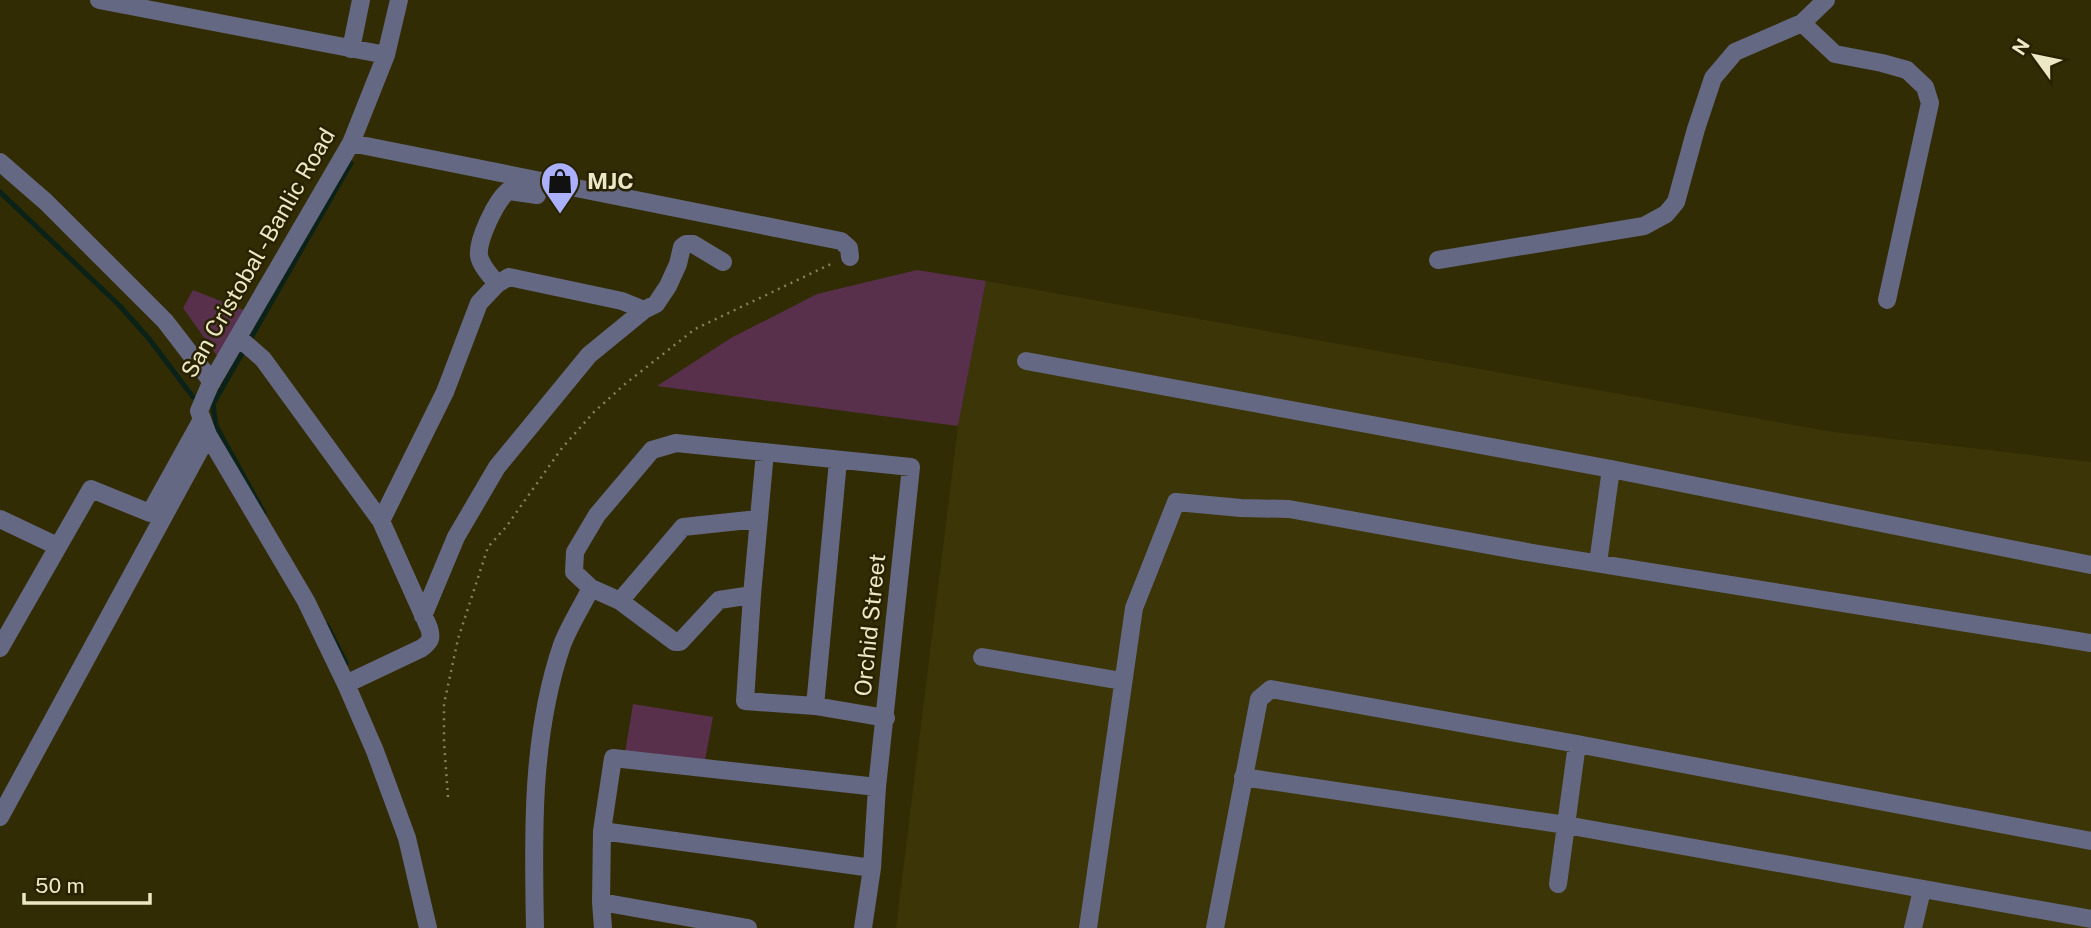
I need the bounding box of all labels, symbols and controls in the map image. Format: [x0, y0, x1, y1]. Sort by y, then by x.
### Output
north arrow [2000, 21, 2070, 91]
text: N [2007, 35, 2034, 59]
street label: San Cristobal - Banlic Road [175, 123, 340, 382]
shop icon: MJC [539, 160, 581, 215]
place label: MJC [587, 167, 634, 194]
street label: Orchid Street [849, 552, 890, 698]
scale bar [24, 862, 150, 906]
text: 50 m [35, 873, 85, 898]

